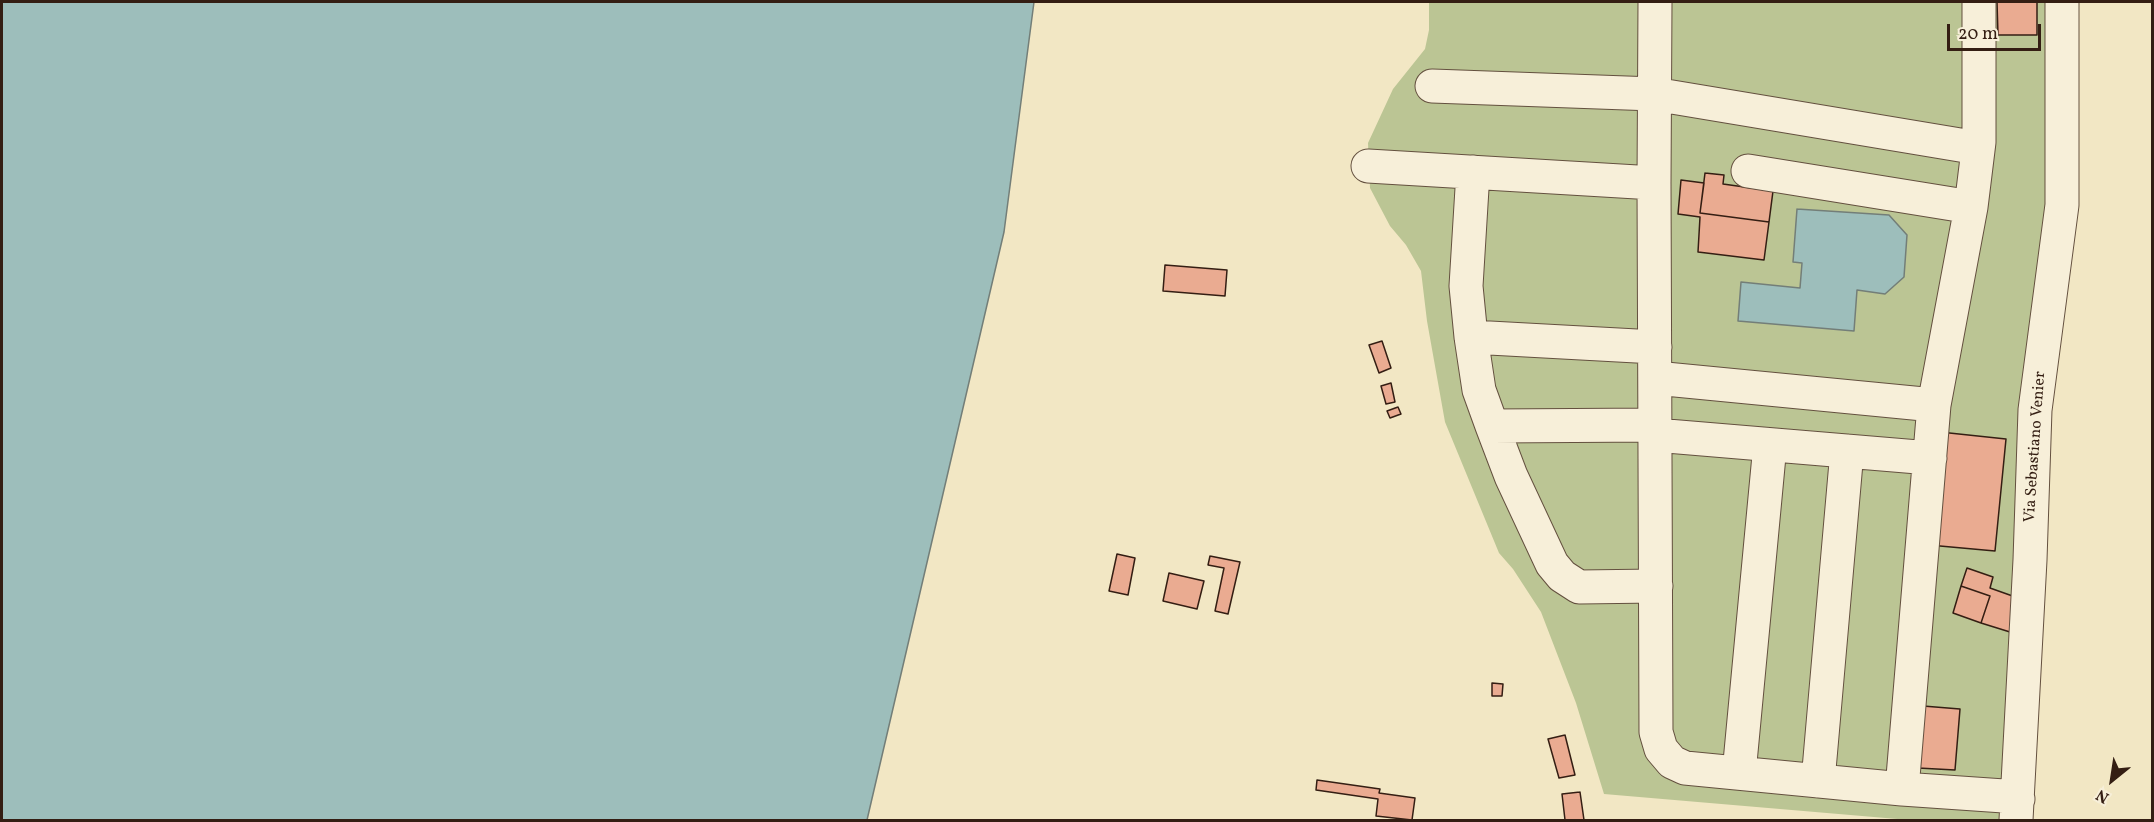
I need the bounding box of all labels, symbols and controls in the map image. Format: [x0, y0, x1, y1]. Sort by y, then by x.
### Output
scale bar [1950, 12, 2044, 50]
text: 20 m [1958, 22, 1998, 47]
street label: Via Sebastiano Venier [2021, 371, 2051, 523]
north arrow [2082, 750, 2142, 810]
text: N [2092, 783, 2114, 808]

